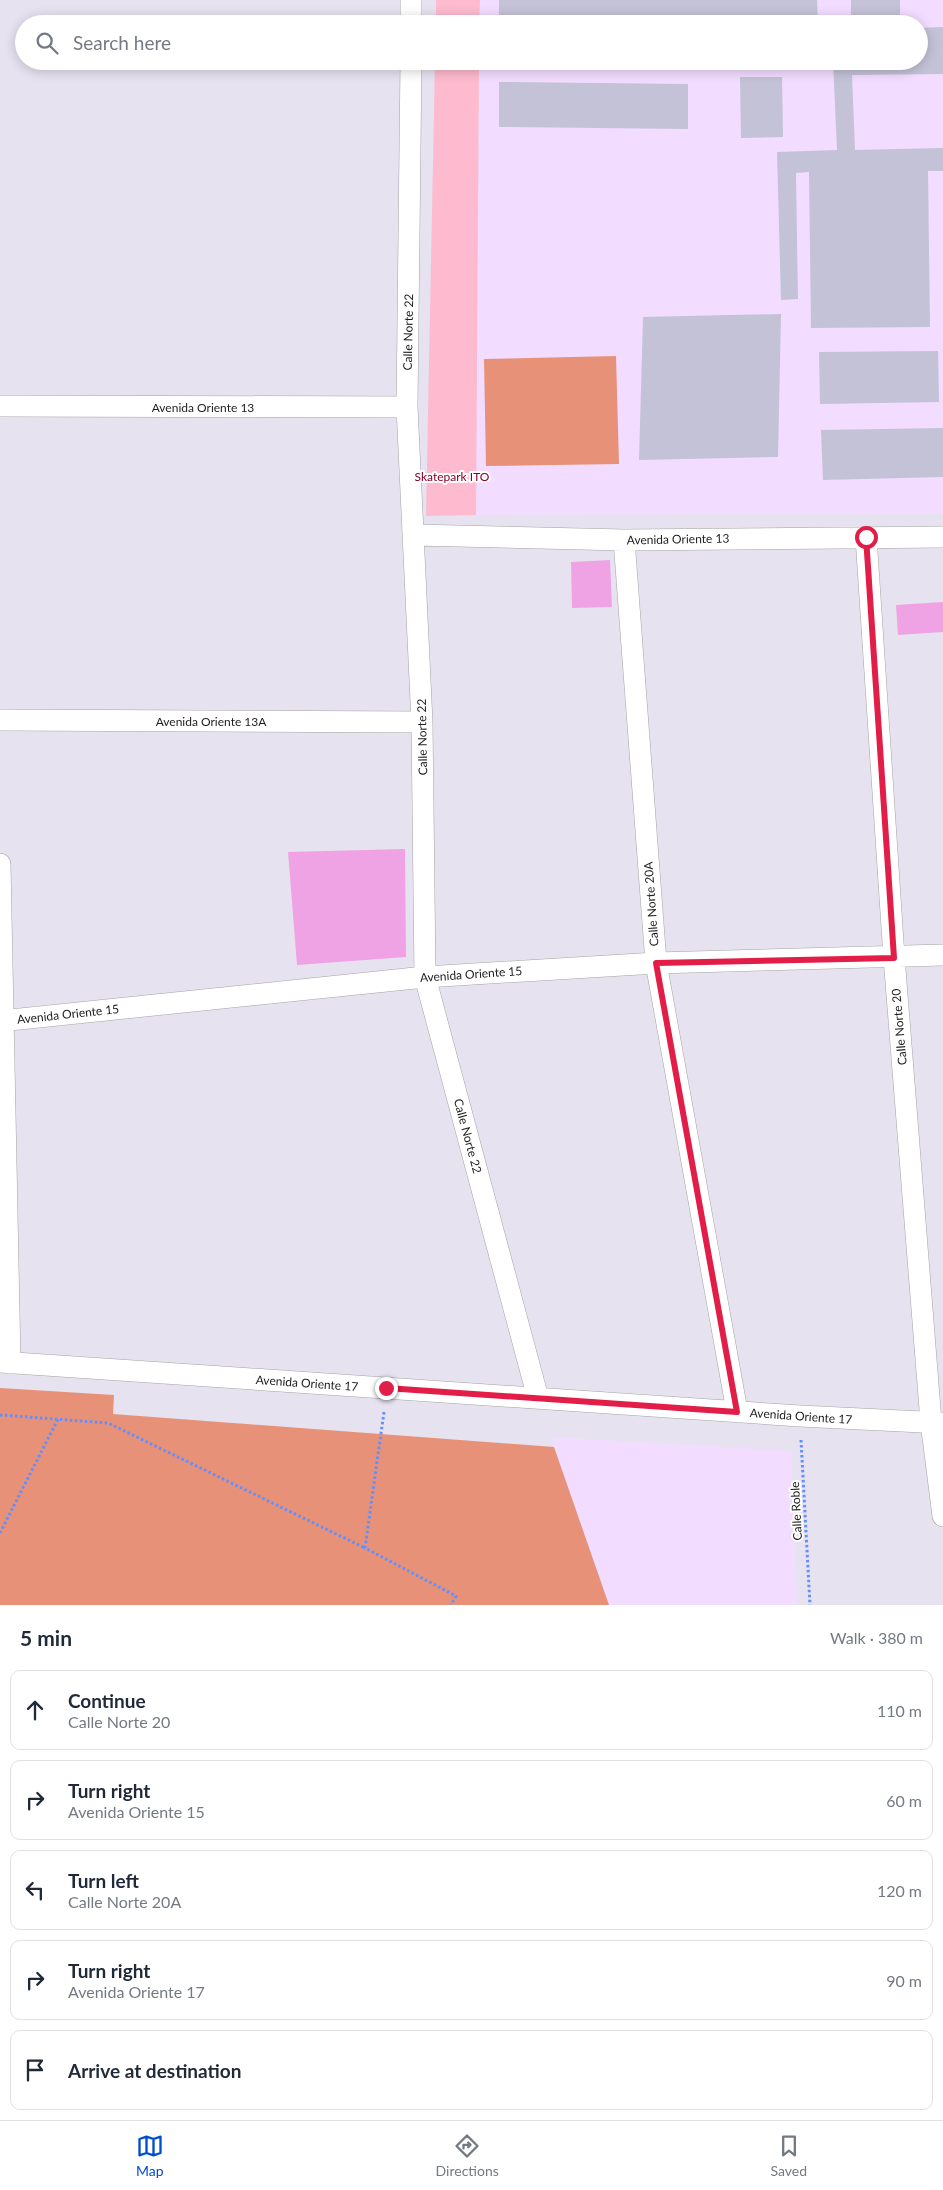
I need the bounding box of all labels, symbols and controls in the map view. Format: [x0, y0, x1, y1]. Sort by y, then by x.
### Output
search box [15, 15, 928, 70]
icon: search [33, 29, 61, 57]
text: Search here [73, 31, 171, 54]
street label: Calle Norte 22 [400, 293, 416, 371]
street label: Avenida Oriente 13 [152, 400, 254, 415]
park label: Skatepark ITO [415, 469, 490, 484]
route start [855, 526, 878, 549]
street label: Avenida Oriente 13 [627, 531, 729, 547]
street label: Calle Norte 22 [414, 698, 430, 776]
street label: Avenida Oriente 13A [156, 714, 267, 729]
street label: Calle Norte 20A [640, 860, 661, 947]
street label: Avenida Oriente 15 [419, 963, 523, 985]
street label: Calle Norte 20 [888, 988, 910, 1066]
street label: Avenida Oriente 15 [16, 1001, 120, 1027]
street label: Calle Norte 22 [451, 1097, 485, 1175]
street label: Avenida Oriente 17 [255, 1372, 359, 1394]
route end [375, 1377, 398, 1400]
street label: Avenida Oriente 17 [749, 1405, 853, 1427]
street label: Calle Roble [787, 1481, 805, 1541]
text: 5 min [20, 1625, 72, 1650]
text: Walk · 380 m [830, 1628, 923, 1647]
text: Continue [68, 1689, 146, 1712]
icon: ahead [21, 1696, 49, 1724]
text: 110 m [877, 1701, 922, 1720]
text: Calle Norte 20 [68, 1712, 170, 1731]
text: Turn right [68, 1779, 150, 1802]
icon: right [21, 1786, 49, 1814]
text: 60 m [886, 1791, 922, 1810]
text: Avenida Oriente 15 [68, 1802, 205, 1821]
text: Turn left [68, 1869, 139, 1892]
icon: left [21, 1876, 49, 1904]
text: 120 m [877, 1881, 922, 1900]
text: Calle Norte 20A [68, 1892, 181, 1911]
text: Turn right [68, 1959, 150, 1982]
icon: right [21, 1966, 49, 1994]
text: 90 m [886, 1971, 922, 1990]
text: Avenida Oriente 17 [68, 1982, 205, 2001]
icon: arrive [21, 2056, 49, 2084]
text: Arrive at destination [68, 2059, 241, 2082]
tab: Map [136, 2132, 164, 2179]
tab: Directions [436, 2132, 499, 2179]
tab: Saved [771, 2132, 807, 2179]

